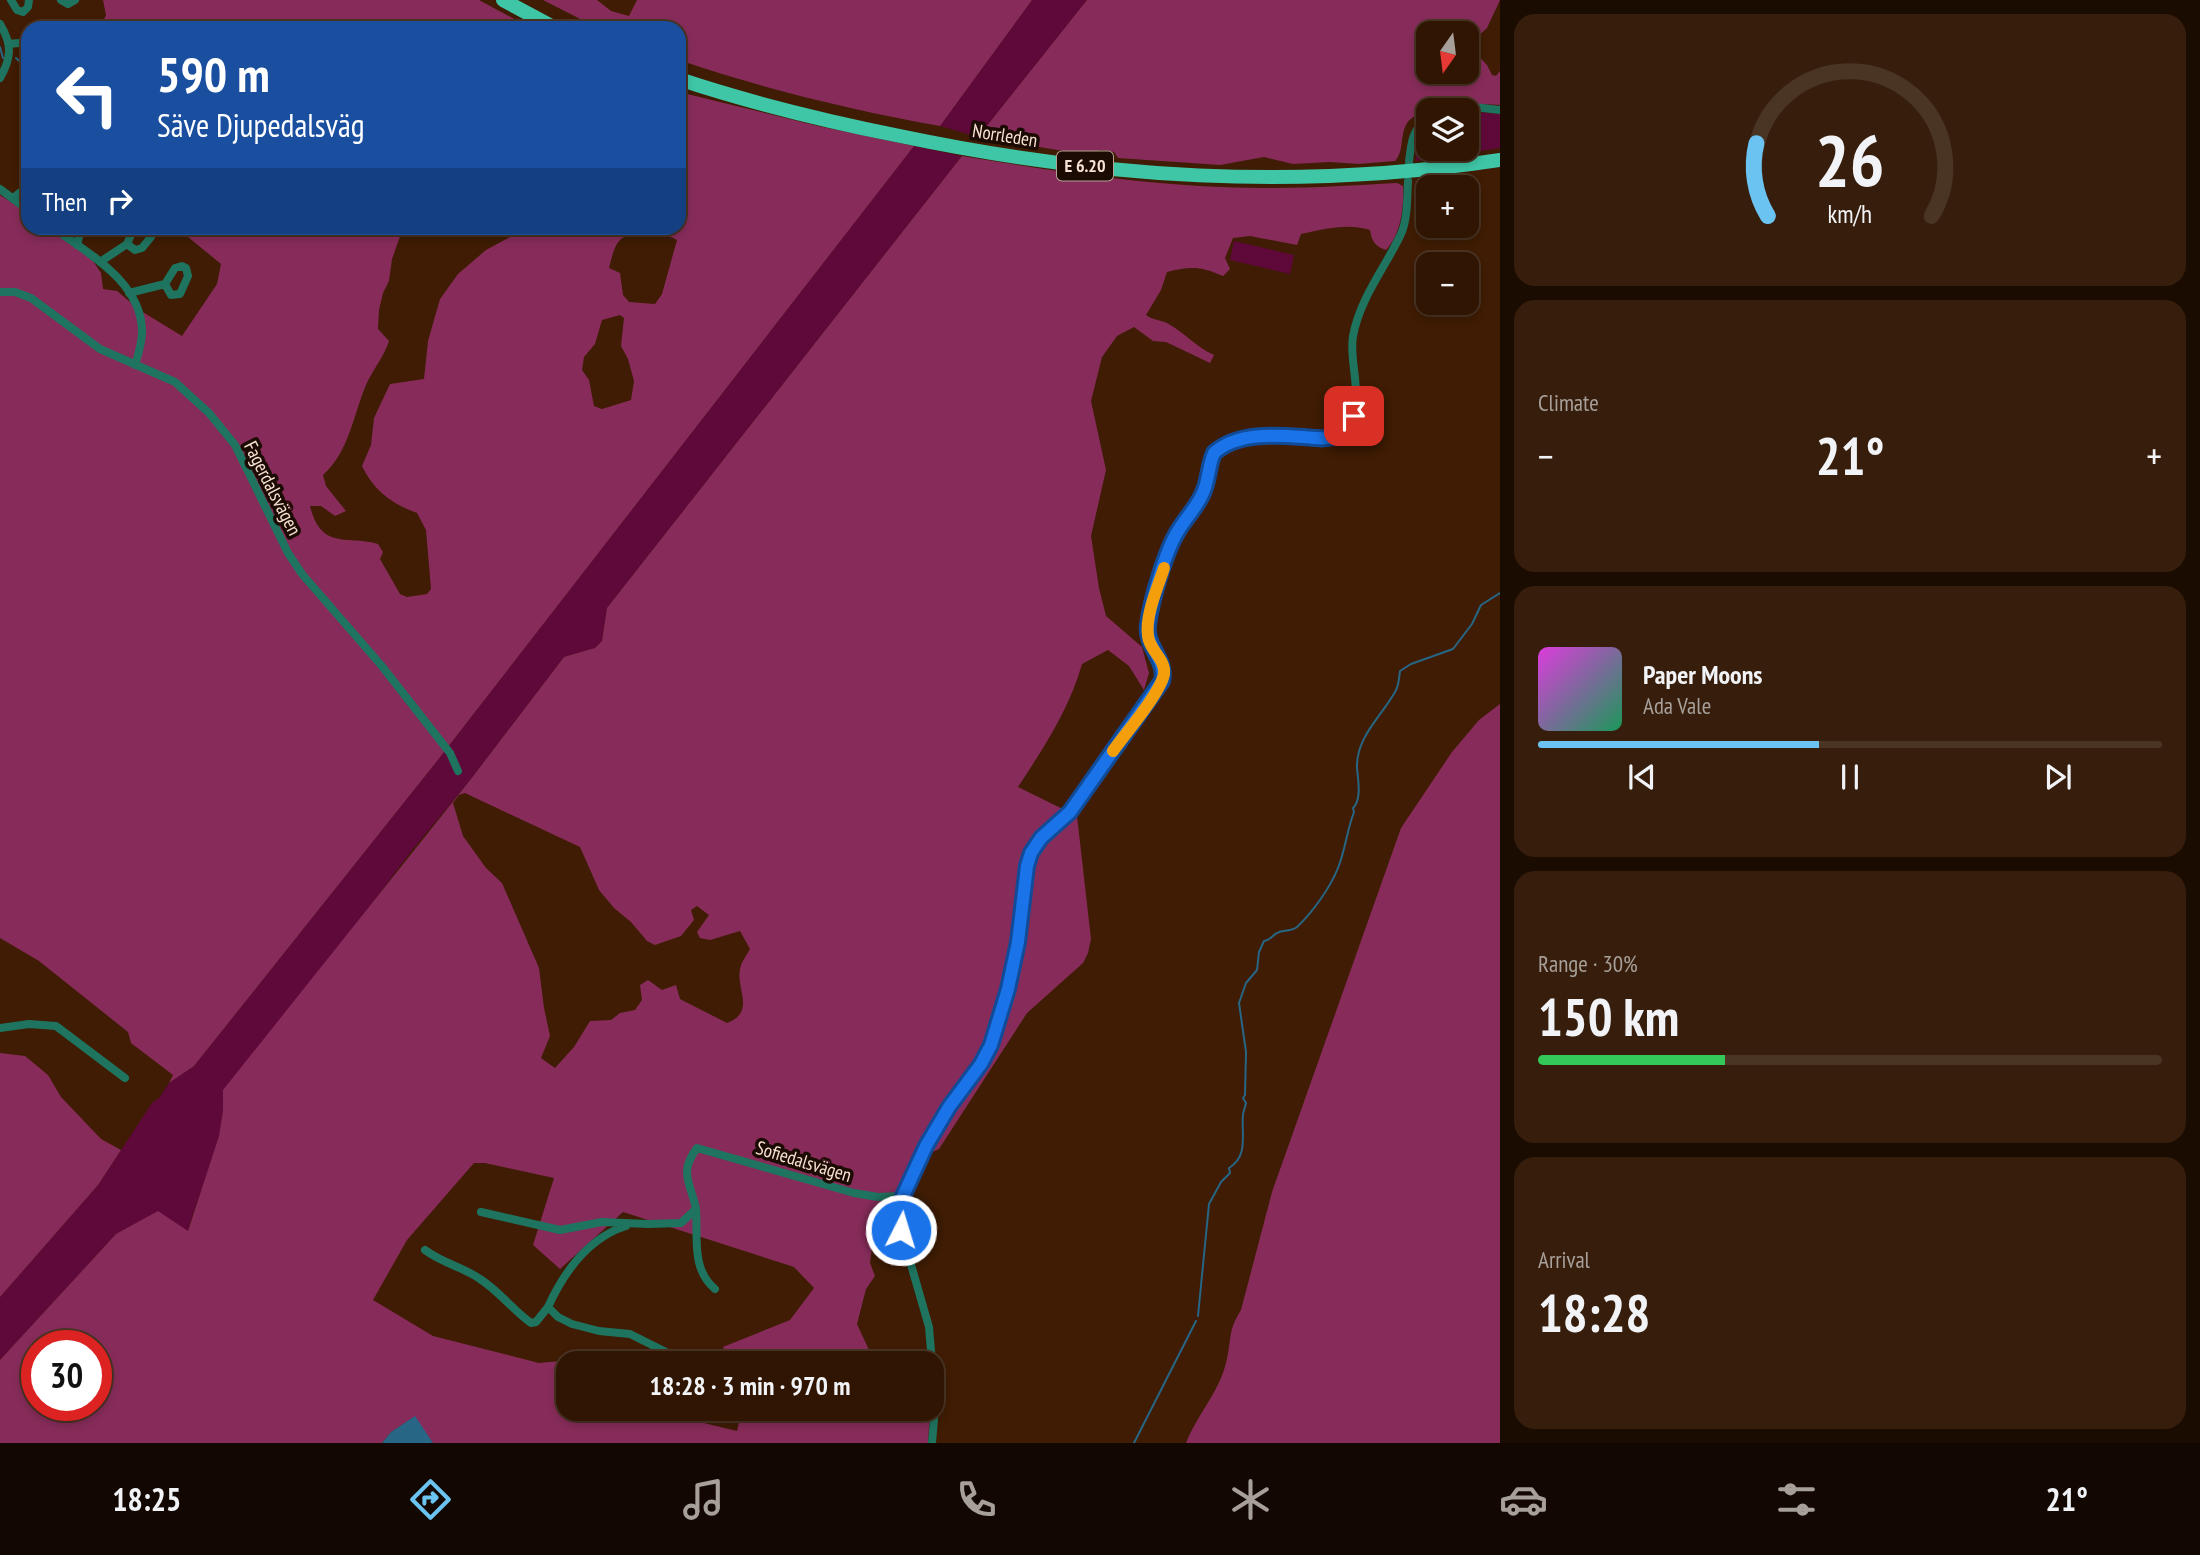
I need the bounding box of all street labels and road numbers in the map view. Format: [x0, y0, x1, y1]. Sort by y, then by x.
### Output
street label: Norrleden [971, 118, 1039, 152]
road number: E 6.20 [1057, 152, 1113, 181]
street label: Fagerdalsvägen [239, 437, 307, 539]
street label: Sofiedalsvägen [753, 1135, 855, 1187]

